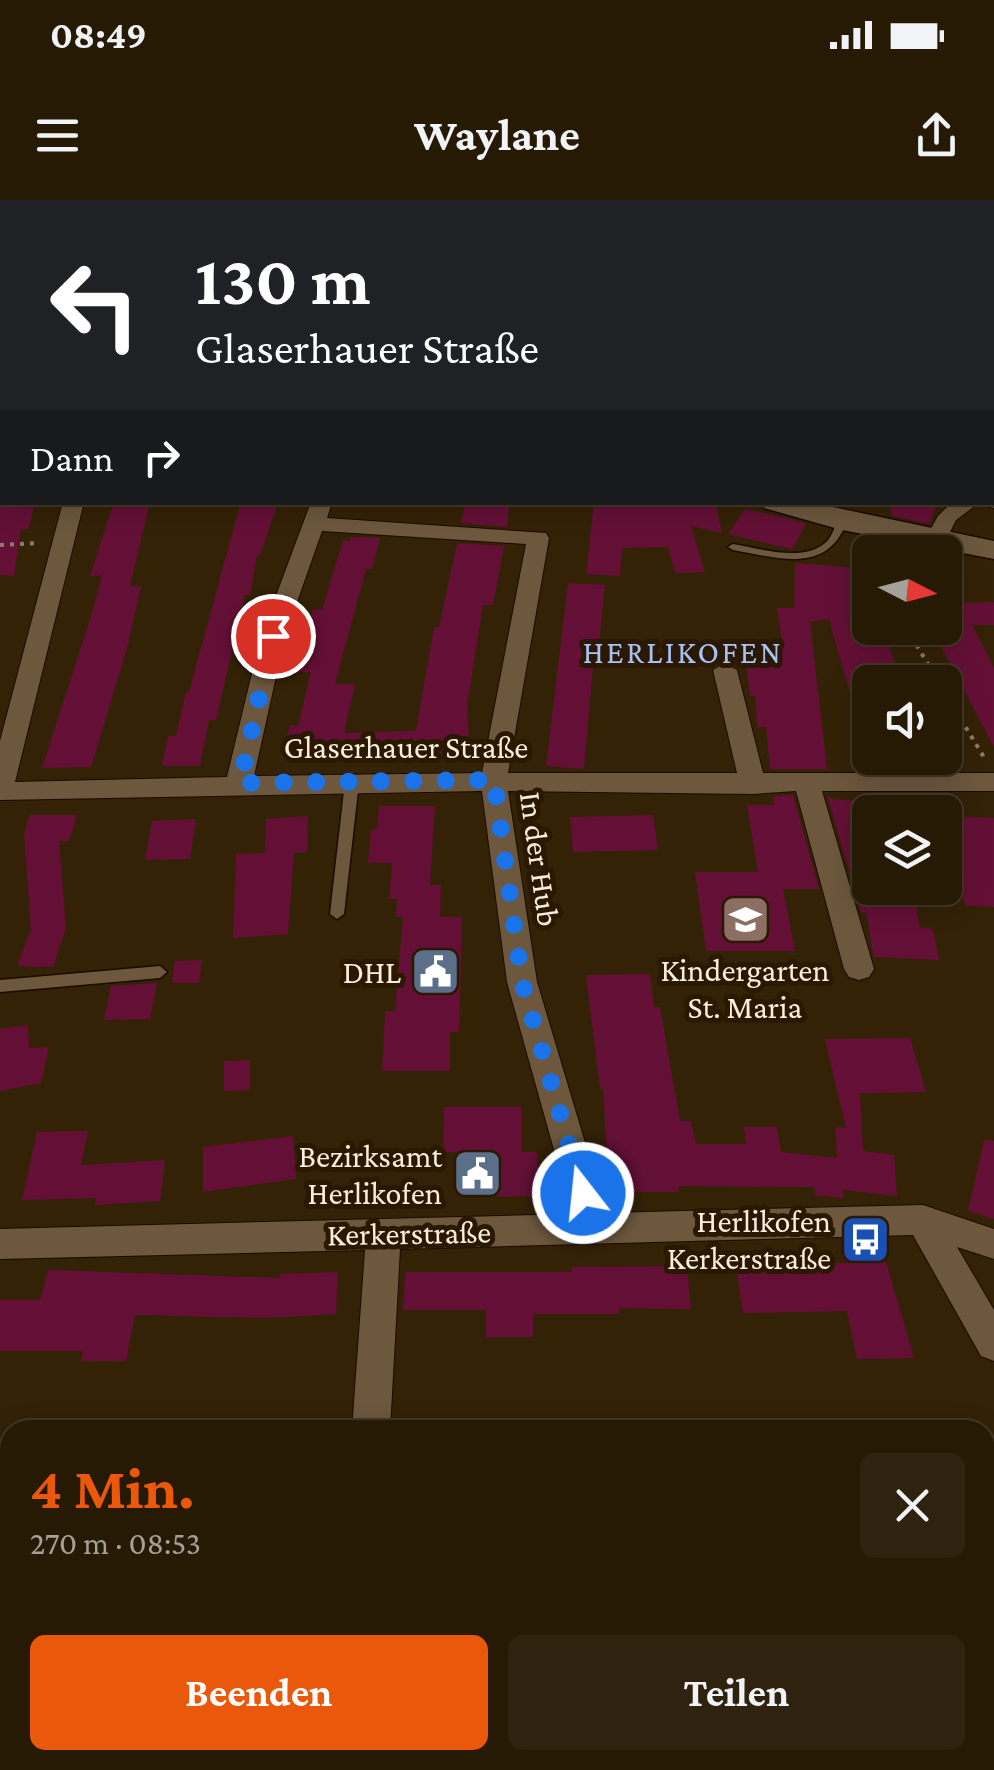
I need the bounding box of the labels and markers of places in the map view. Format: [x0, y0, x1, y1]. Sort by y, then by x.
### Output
pin [231, 594, 316, 679]
school or university icon: Kindergarten St. Maria [719, 894, 771, 946]
public building icon: DHL [410, 946, 462, 998]
place label: Kindergarten St. Maria [661, 952, 829, 1025]
place label: DHL [343, 954, 401, 990]
place label: Bezirksamt Herlikofen [299, 1138, 442, 1211]
public building icon: Bezirksamt Herlikofen [451, 1148, 503, 1200]
place label: Herlikofen Kerkerstraße [667, 1203, 831, 1276]
bus stop icon: Herlikofen Kerkerstraße [840, 1213, 892, 1265]

